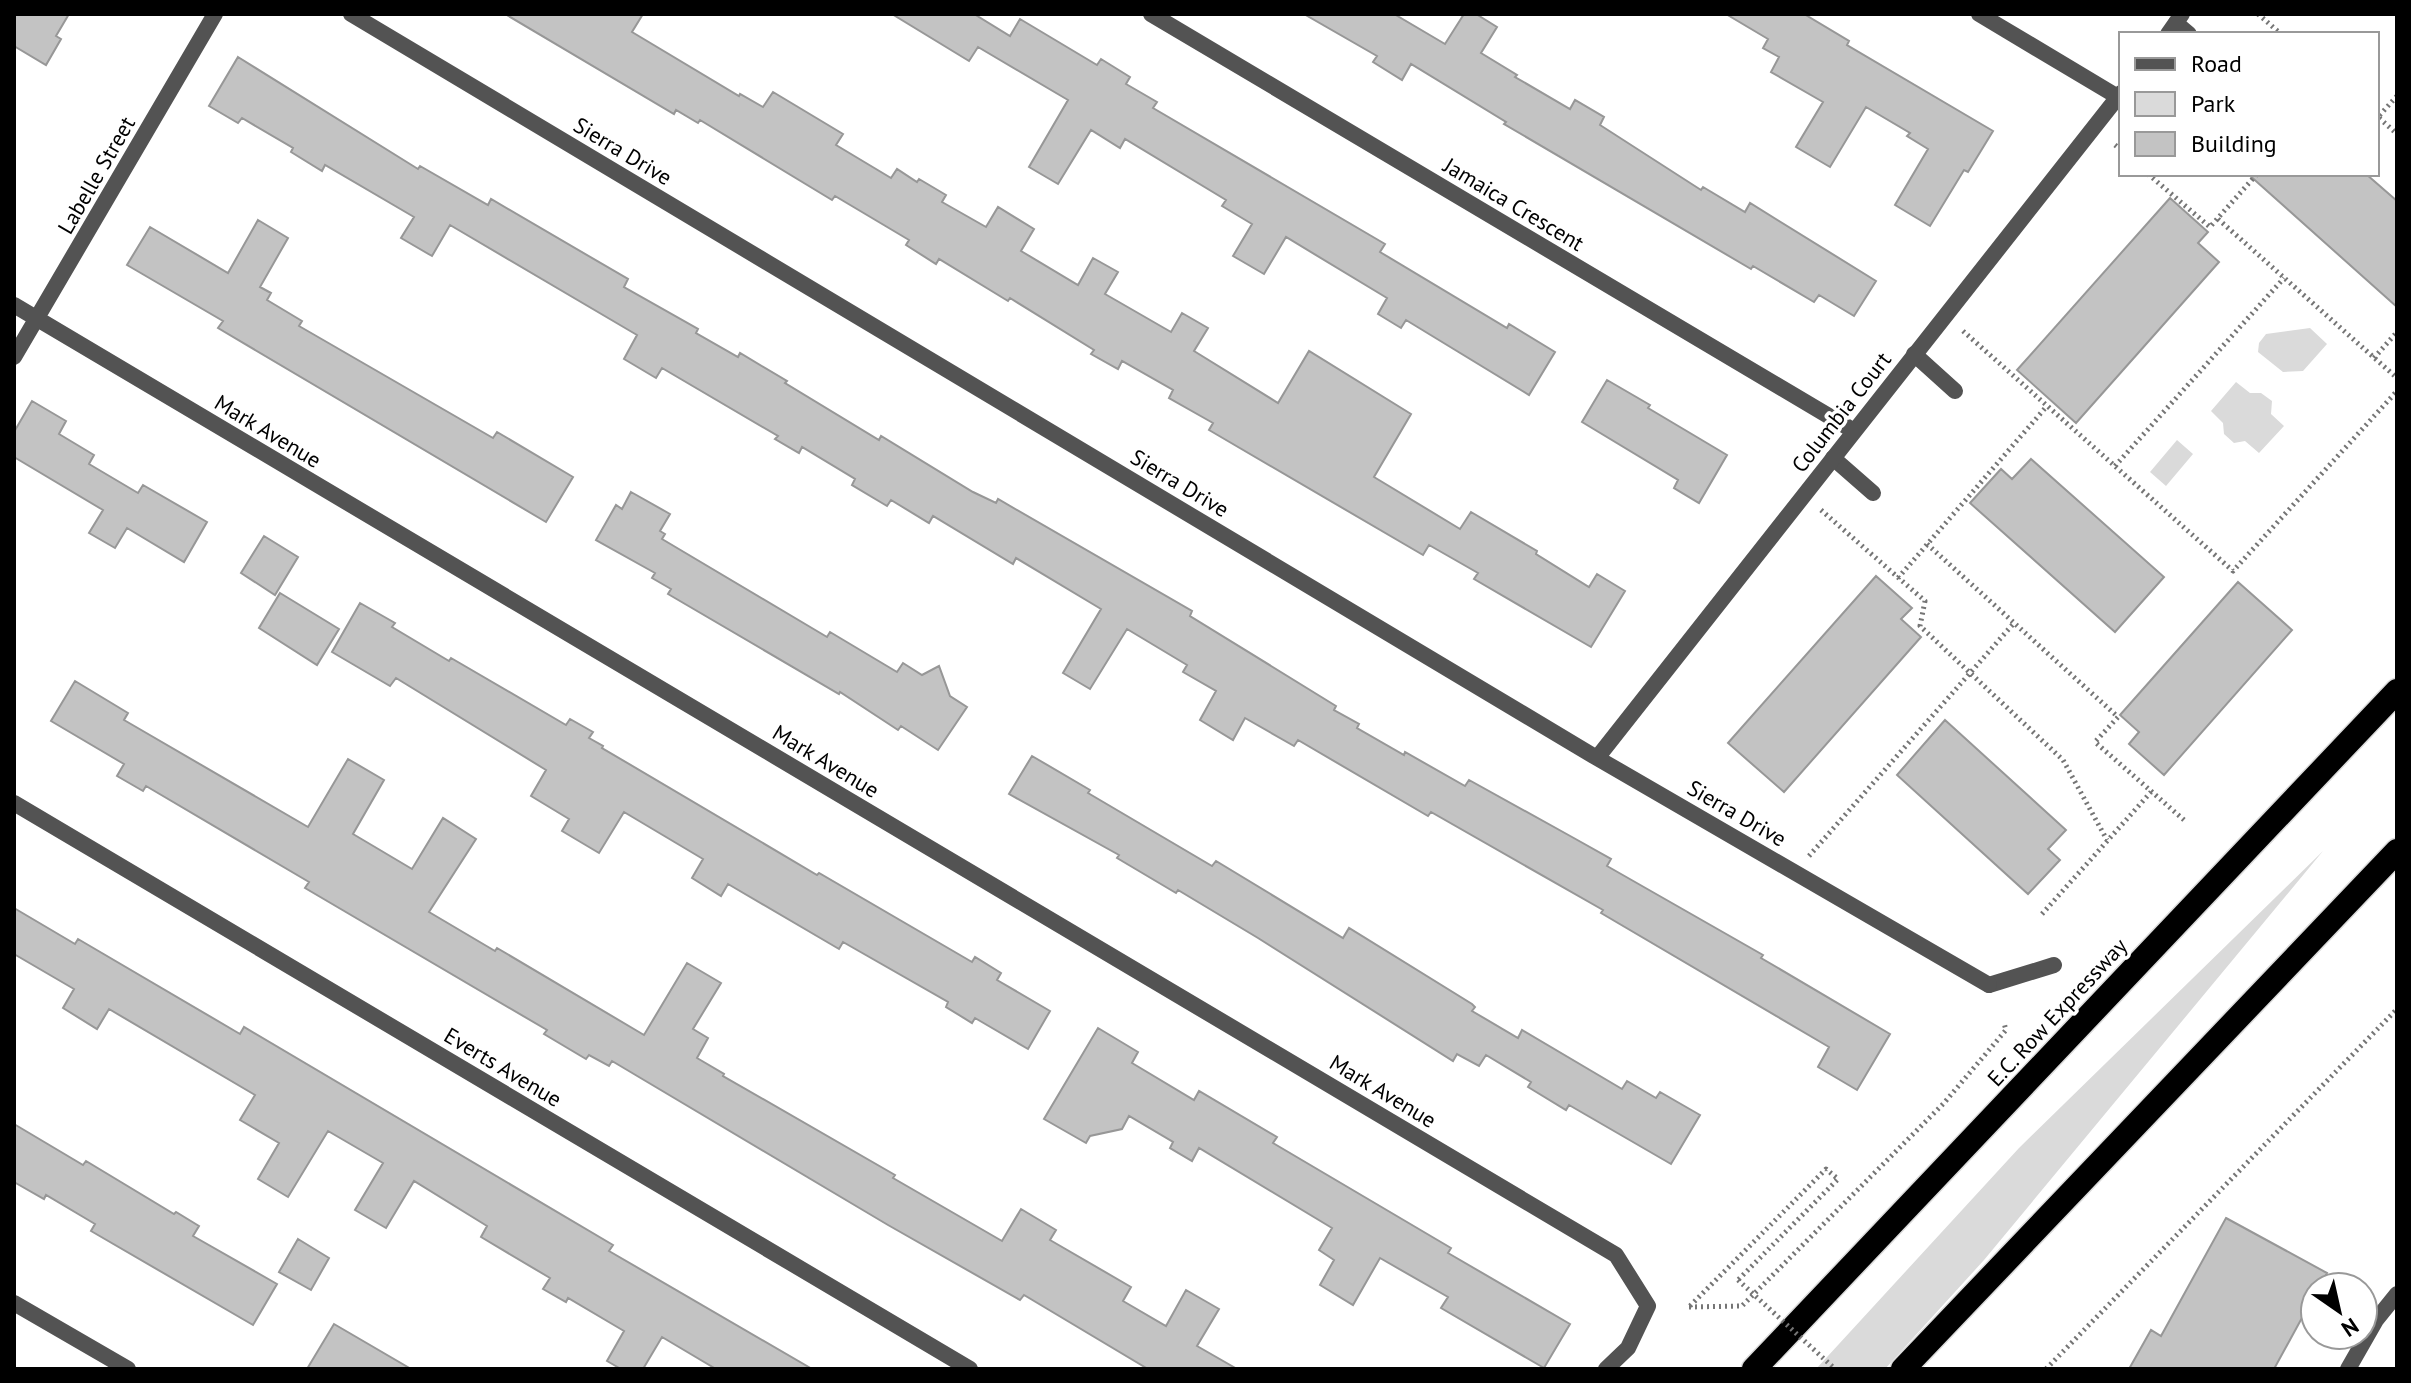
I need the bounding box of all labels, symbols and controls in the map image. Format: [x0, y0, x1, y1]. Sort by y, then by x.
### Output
legend [2119, 32, 2379, 176]
text: Road [2191, 48, 2242, 79]
text: Park [2191, 88, 2236, 119]
street label: Labelle Street [51, 111, 141, 239]
street label: Sierra Drive [569, 111, 677, 191]
text: Building [2191, 128, 2277, 159]
street label: Jamaica Crescent [1438, 151, 1590, 257]
street label: Columbia Court [1785, 346, 1897, 478]
street label: Mark Avenue [210, 388, 326, 474]
street label: Sierra Drive [1126, 443, 1234, 523]
street label: Mark Avenue [768, 718, 884, 804]
street label: Sierra Drive [1682, 773, 1792, 853]
street label: E.C. Row Expressway [1981, 931, 2133, 1092]
street label: Everts Avenue [439, 1021, 567, 1113]
street label: Mark Avenue [1325, 1048, 1441, 1134]
north arrow [2299, 1271, 2379, 1351]
text: N [2336, 1312, 2364, 1343]

